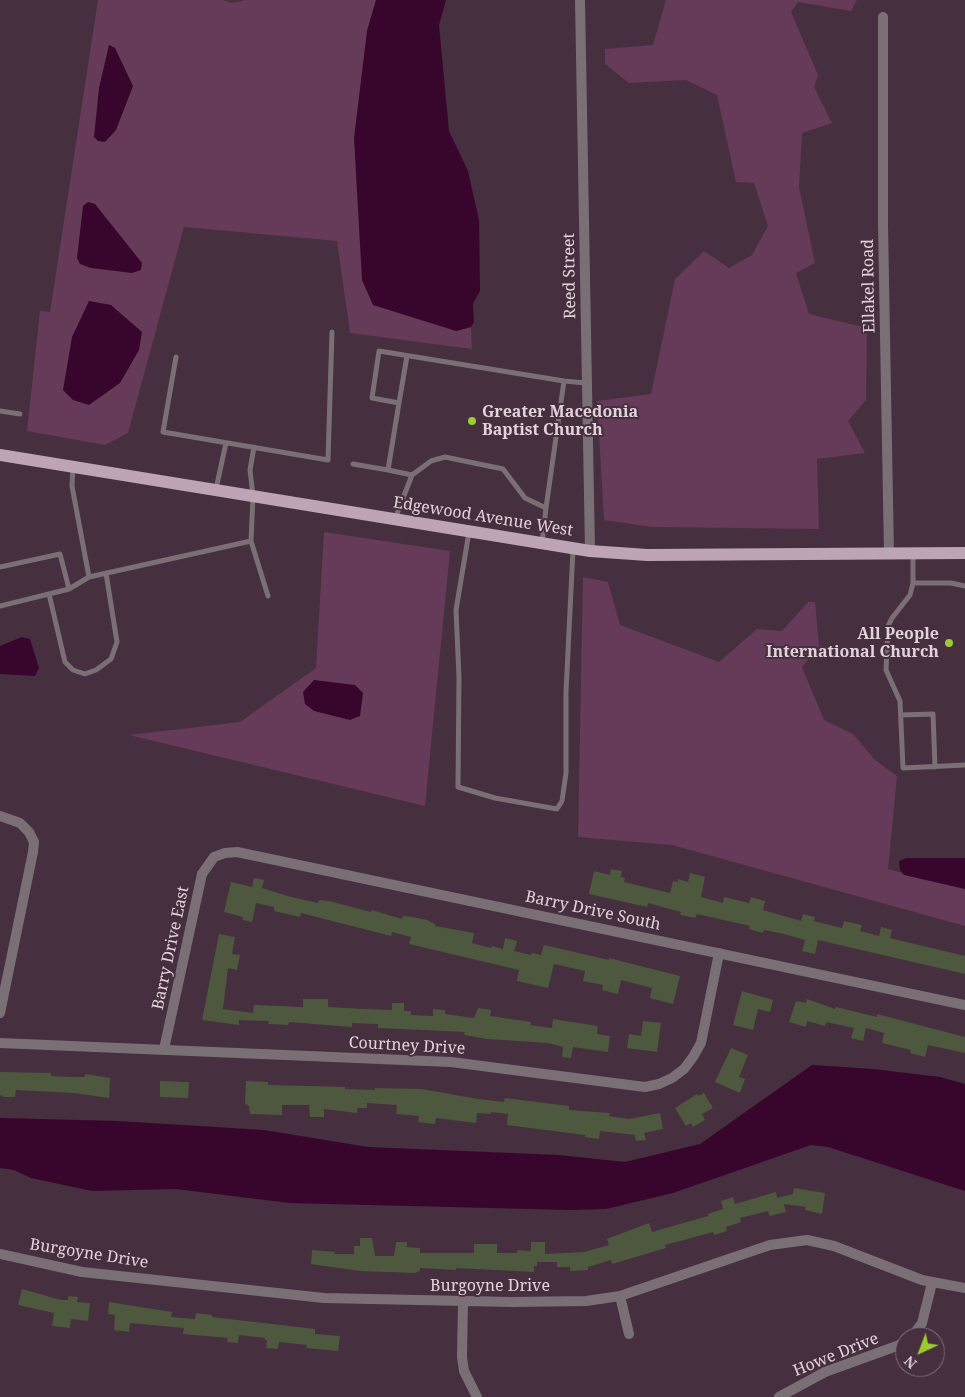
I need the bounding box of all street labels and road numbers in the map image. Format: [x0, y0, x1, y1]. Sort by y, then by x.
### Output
street label: Reed Street [560, 233, 580, 319]
street label: Ellakel Road [859, 239, 879, 333]
street label: Edgewood Avenue West [392, 493, 574, 541]
street label: Barry Drive East [149, 884, 193, 1012]
street label: Barry Drive South [524, 887, 662, 935]
street label: Courtney Drive [348, 1033, 466, 1059]
street label: Burgoyne Drive [28, 1235, 150, 1273]
street label: Burgoyne Drive [430, 1276, 550, 1296]
street label: Howe Drive [790, 1329, 882, 1381]

